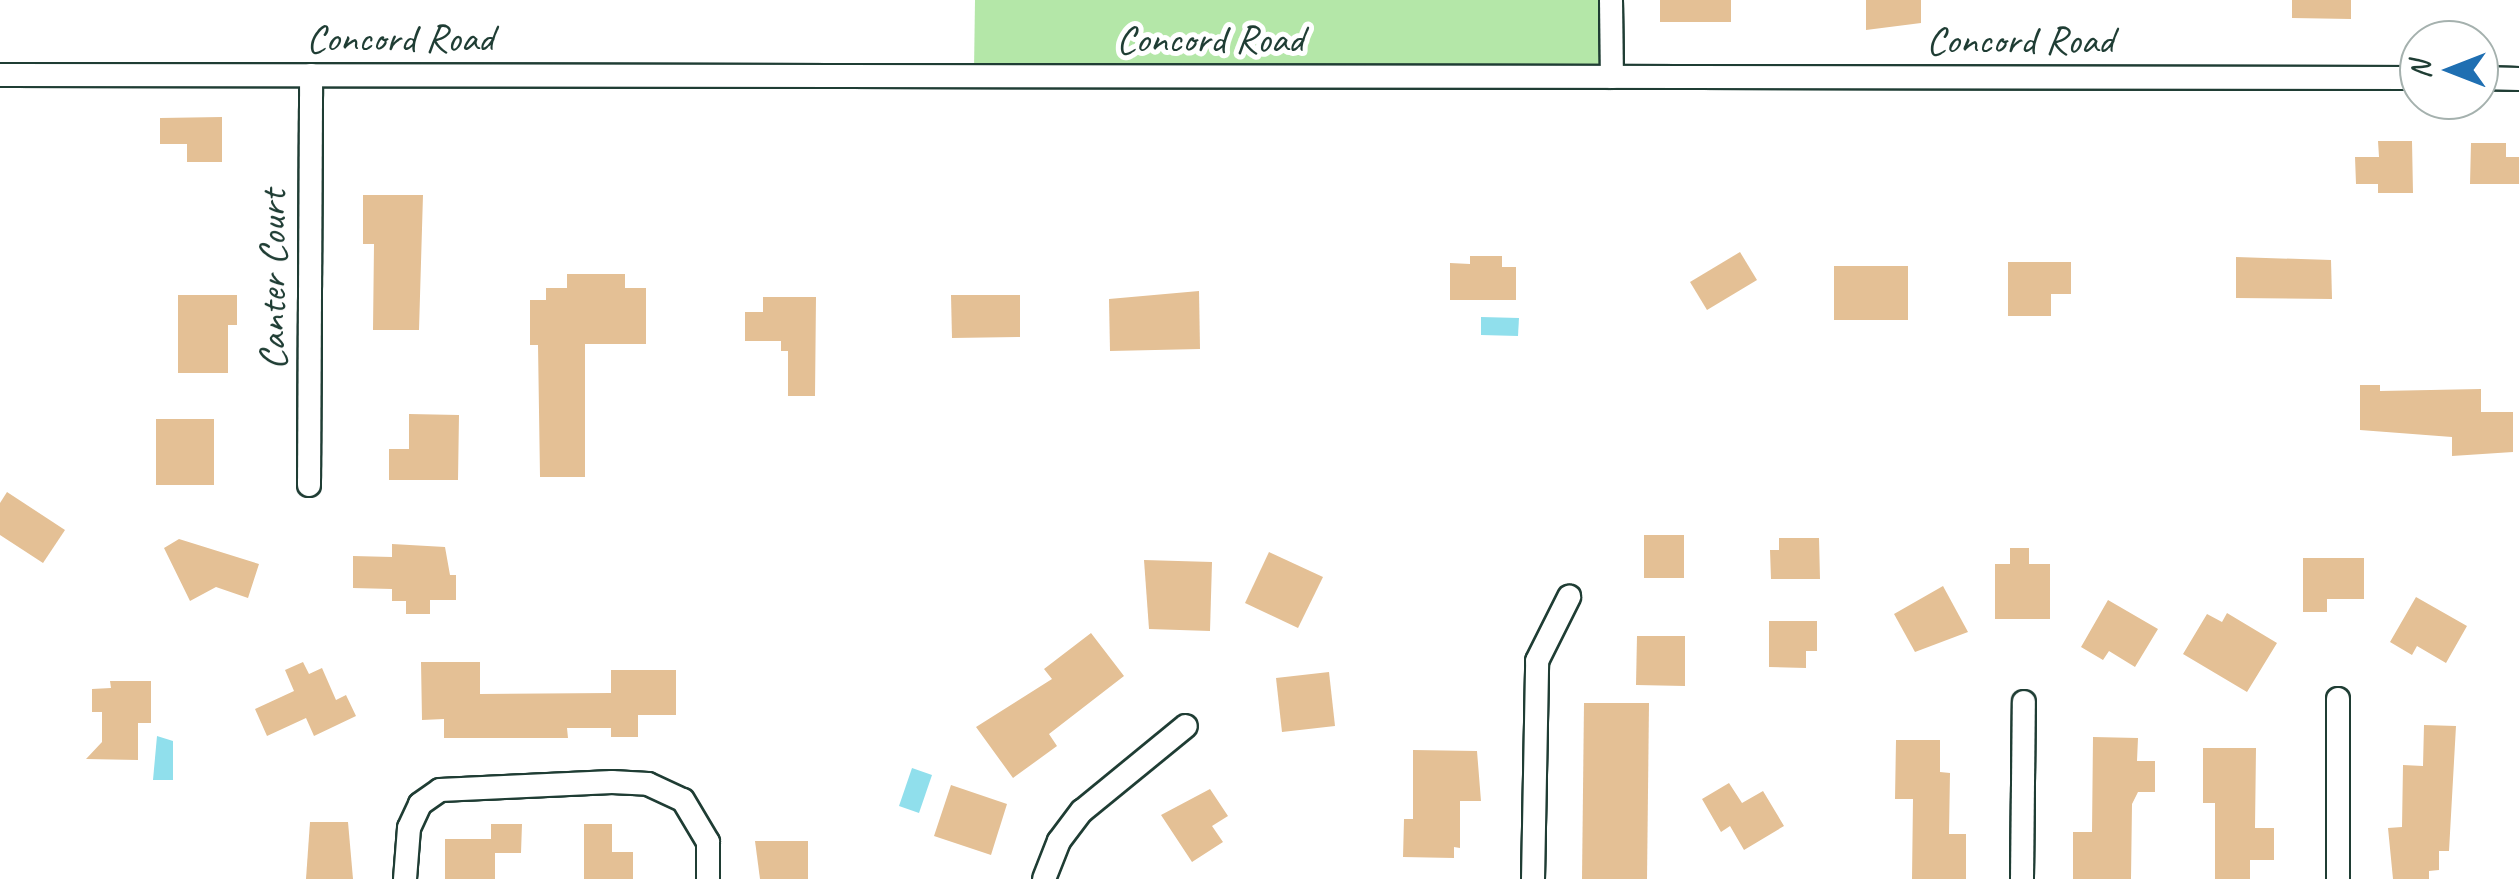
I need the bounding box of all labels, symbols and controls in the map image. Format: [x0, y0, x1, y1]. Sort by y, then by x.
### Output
street label: Concord Road [307, 14, 493, 62]
street label: Concord Road [1117, 15, 1303, 63]
street label: Concord Road [1927, 16, 2113, 64]
north arrow [2399, 20, 2499, 120]
text: N [2403, 61, 2438, 79]
street label: Canter Court [248, 190, 296, 370]

